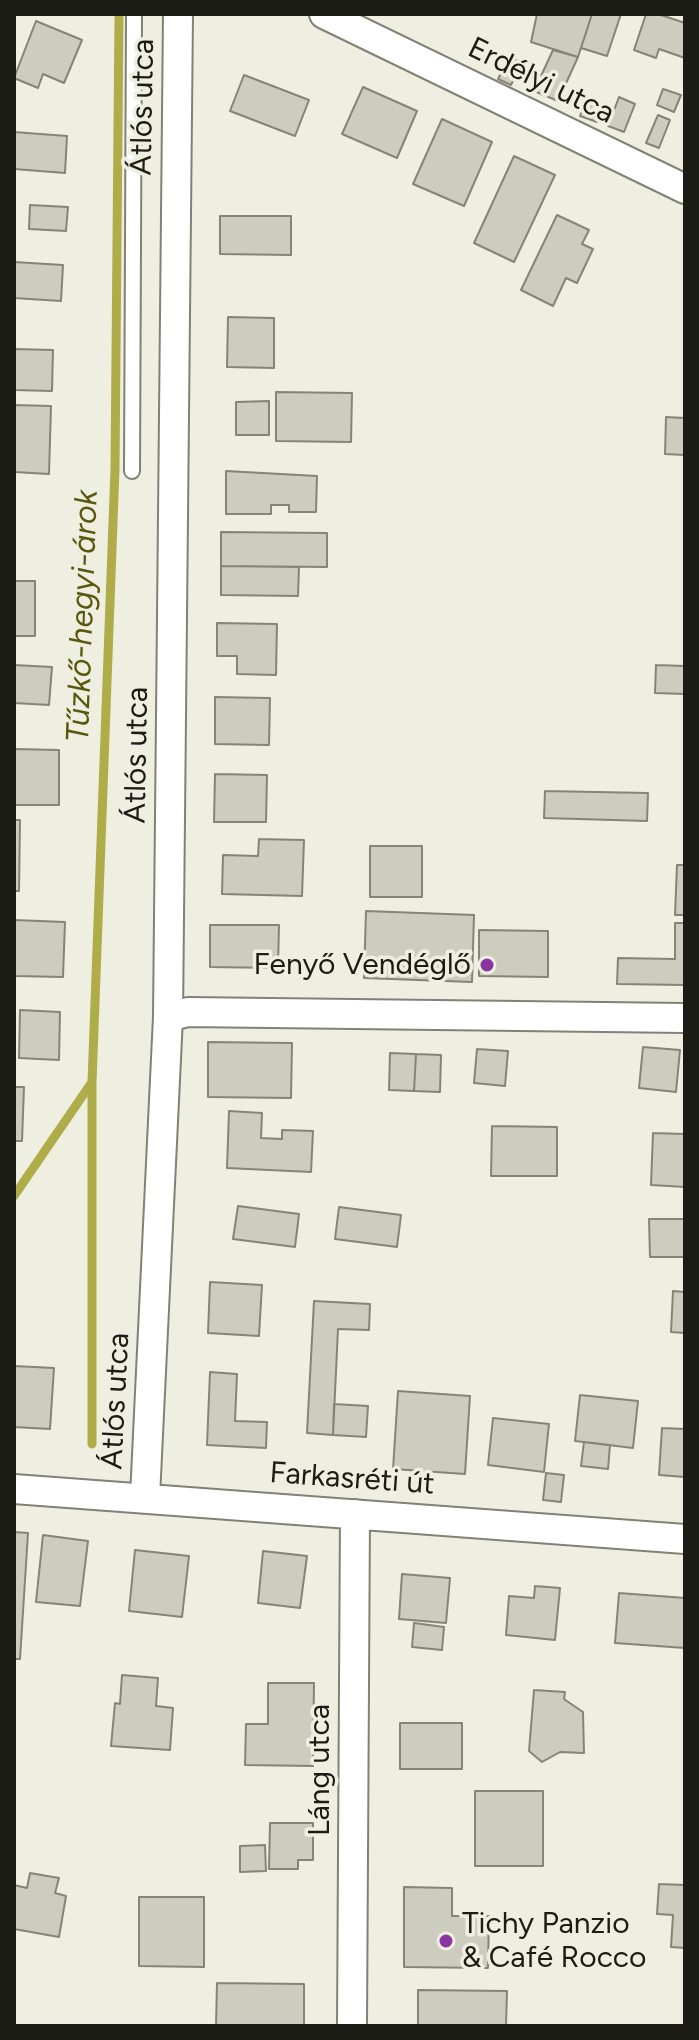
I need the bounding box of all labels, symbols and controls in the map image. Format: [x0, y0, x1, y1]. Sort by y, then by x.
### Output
street label: Erdélyi utca [462, 30, 620, 132]
street label: Átlós utca [124, 38, 162, 176]
water label: Tűzkő-hegyi-árok [59, 489, 107, 743]
street label: Átlós utca [118, 686, 156, 824]
place label: Fenyő Vendéglő [253, 947, 471, 983]
marker: Fenyő Vendéglő [478, 956, 496, 974]
street label: Átlós utca [94, 1332, 138, 1470]
street label: Farkasréti út [268, 1455, 436, 1503]
street label: Láng utca [302, 1704, 338, 1836]
place label: Tichy Panzio & Café Rocco [462, 1906, 646, 1976]
marker: Tichy Panzio & Café Rocco [437, 1932, 455, 1950]

